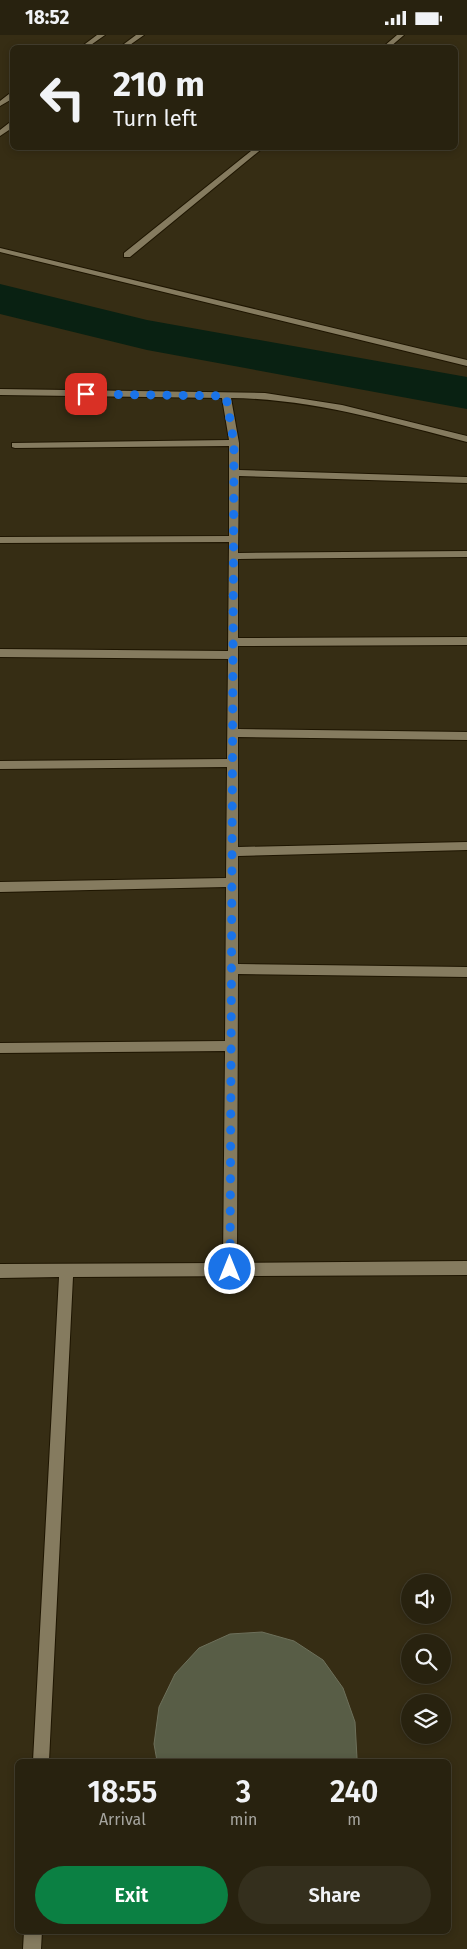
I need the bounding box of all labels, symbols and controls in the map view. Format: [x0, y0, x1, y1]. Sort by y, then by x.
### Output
text: 18:52 [25, 6, 69, 29]
text: 210 m [113, 63, 205, 105]
icon: left [30, 65, 95, 130]
text: Turn left [113, 105, 197, 132]
pin [65, 373, 107, 415]
icon: arrive [72, 380, 100, 408]
position arrow [203, 1242, 255, 1294]
map controls [401, 1574, 451, 1744]
button: sound [401, 1574, 451, 1624]
button: search [401, 1634, 451, 1684]
button: layers [401, 1694, 451, 1744]
text: 18:55 [88, 1774, 157, 1810]
text: 3 [236, 1774, 251, 1810]
text: 240 [330, 1774, 379, 1810]
text: Arrival [99, 1810, 146, 1829]
text: min [230, 1810, 257, 1829]
text: m [347, 1810, 361, 1829]
button: Exit [35, 1866, 228, 1924]
button: Share [238, 1866, 431, 1924]

